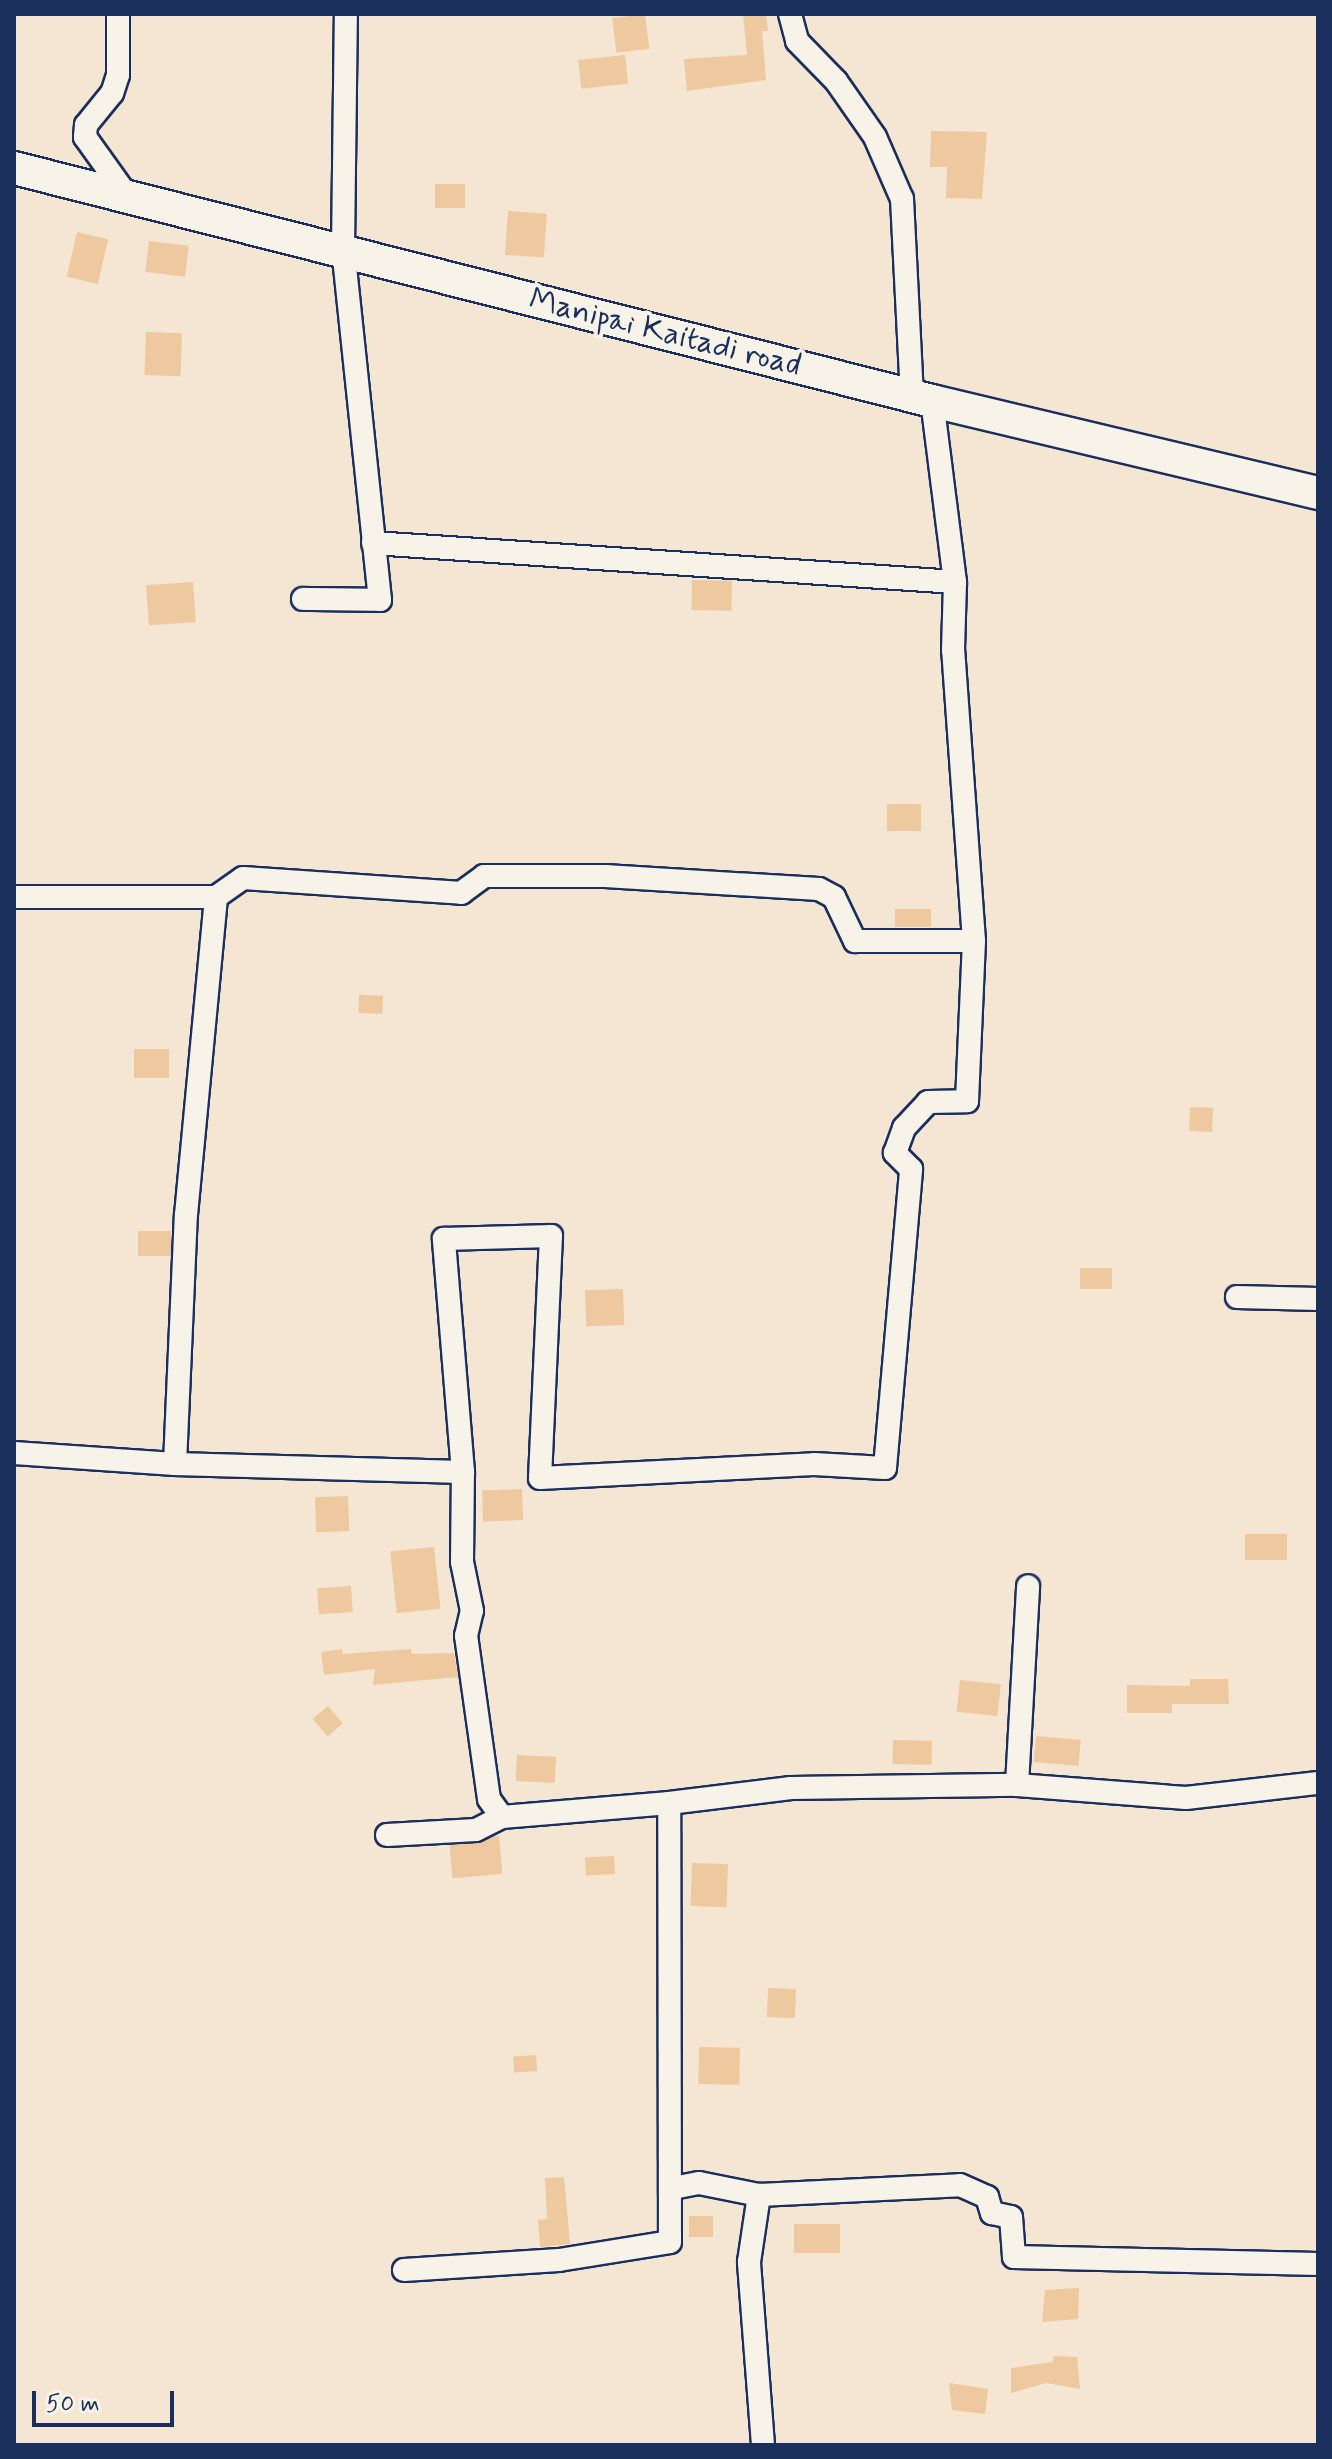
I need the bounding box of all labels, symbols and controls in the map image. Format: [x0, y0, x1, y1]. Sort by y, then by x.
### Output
street label: Manipai Kaitadi road [523, 280, 807, 386]
scale bar [36, 2375, 178, 2425]
text: 50 m [46, 2389, 100, 2420]

